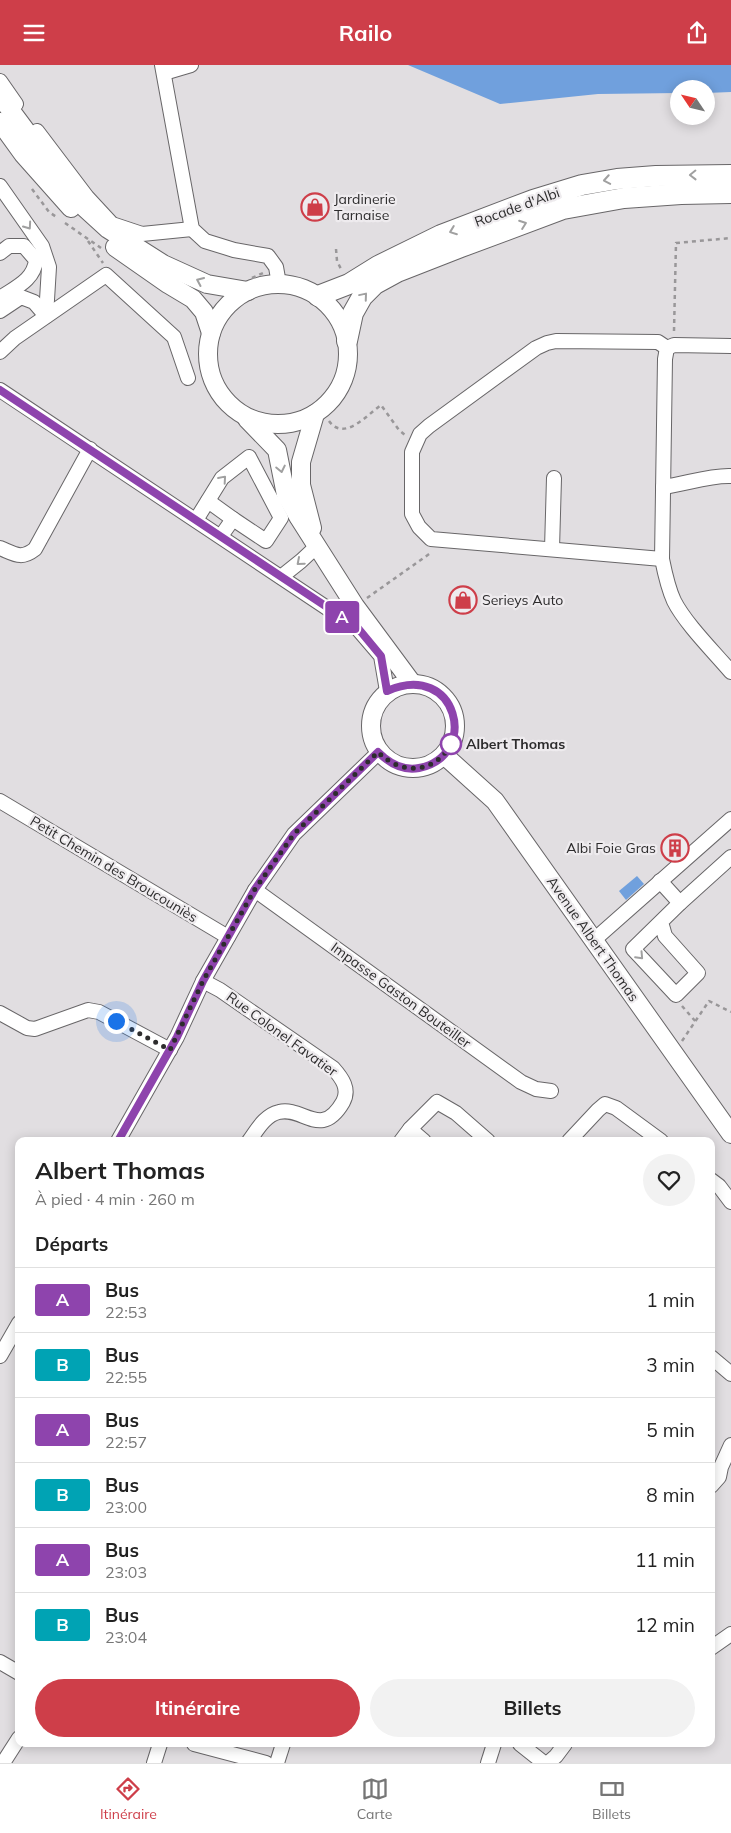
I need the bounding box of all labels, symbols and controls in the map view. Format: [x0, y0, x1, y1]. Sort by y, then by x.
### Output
icon: menu [20, 19, 48, 47]
text: Railo [339, 19, 392, 47]
icon: share [683, 19, 711, 47]
north arrow [670, 80, 715, 125]
map controls [670, 80, 715, 125]
one-way arrow [689, 170, 697, 181]
one-way arrow [603, 175, 612, 185]
street label: Rocade d'Albi [472, 183, 562, 231]
place label: Jardinerie Tarnaise [334, 190, 396, 224]
shop icon: Jardinerie Tarnaise [300, 192, 330, 222]
one-way arrow [22, 220, 31, 230]
one-way arrow [518, 220, 526, 230]
one-way arrow [449, 225, 458, 235]
one-way arrow [196, 276, 205, 287]
one-way arrow [359, 293, 368, 302]
one-way arrow [275, 465, 286, 474]
one-way arrow [217, 476, 226, 485]
one-way arrow [296, 556, 305, 565]
shop icon: Serieys Auto [448, 585, 478, 615]
place label: Serieys Auto [482, 591, 563, 609]
line badge: A [326, 601, 358, 633]
text: A [335, 605, 349, 628]
marker: Albert Thomas [440, 733, 462, 755]
place label: Albert Thomas [466, 735, 565, 753]
street label: Petit Chemin des Broucouniès [27, 812, 201, 926]
building icon: Albi Foie Gras [660, 833, 690, 863]
place label: Albi Foie Gras [566, 839, 656, 857]
street label: Avenue Albert Thomas [543, 873, 643, 1005]
street label: Impasse Gaston Bouteiller [327, 938, 475, 1052]
one-way arrow [634, 950, 643, 959]
street label: Rue Colonel Favatier [223, 988, 342, 1081]
your location [104, 1009, 129, 1034]
button: heart [643, 1154, 695, 1206]
text: Albert Thomas [35, 1155, 205, 1185]
text: À pied · 4 min · 260 m [35, 1189, 195, 1209]
text: Départs [35, 1232, 108, 1256]
text: Bus [105, 1278, 139, 1302]
text: A [56, 1288, 69, 1311]
text: 1 min [646, 1288, 695, 1312]
text: 22:53 [105, 1302, 147, 1322]
text: Bus [105, 1343, 139, 1367]
text: B [56, 1353, 69, 1376]
text: 3 min [646, 1353, 695, 1377]
text: 22:55 [105, 1367, 147, 1387]
text: Bus [105, 1408, 139, 1432]
text: A [56, 1418, 69, 1441]
text: 5 min [646, 1418, 695, 1442]
text: 22:57 [105, 1432, 147, 1452]
text: Bus [105, 1473, 139, 1497]
text: B [56, 1483, 69, 1506]
text: 8 min [646, 1483, 695, 1507]
text: 23:00 [105, 1497, 147, 1517]
text: Bus [105, 1538, 139, 1562]
text: A [56, 1548, 69, 1571]
text: 11 min [635, 1548, 695, 1572]
text: 23:03 [105, 1562, 147, 1582]
text: Bus [105, 1603, 139, 1627]
text: B [56, 1613, 69, 1636]
text: 12 min [635, 1613, 695, 1637]
text: 23:04 [105, 1627, 147, 1647]
button: Itinéraire [35, 1679, 360, 1737]
button: Billets [370, 1679, 695, 1737]
tab: Itinéraire [100, 1775, 157, 1823]
tab: Carte [357, 1775, 392, 1823]
tab: Billets [592, 1775, 631, 1823]

